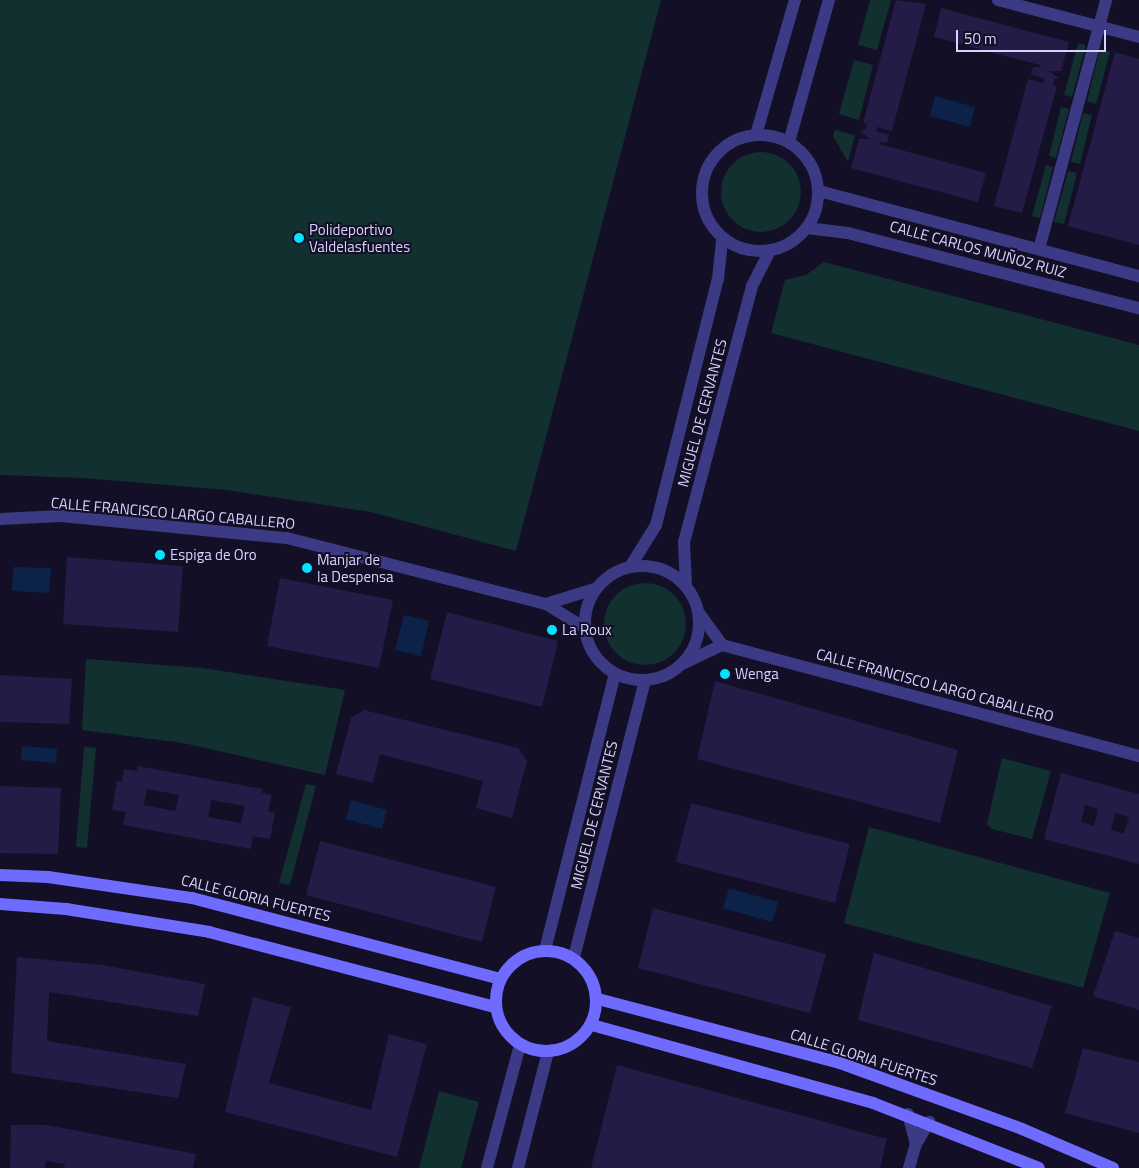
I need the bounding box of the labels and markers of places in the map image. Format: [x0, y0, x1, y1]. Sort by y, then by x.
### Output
place label: Polideportivo Valdelasfuentes [309, 220, 410, 255]
marker: Polideportivo Valdelasfuentes [293, 232, 305, 244]
place label: Espiga de Oro [170, 546, 257, 564]
marker: Espiga de Oro [154, 549, 166, 561]
place label: Manjar de la Despensa [317, 550, 394, 585]
marker: Manjar de la Despensa [301, 562, 313, 574]
place label: La Roux [562, 621, 612, 639]
marker: La Roux [546, 624, 558, 636]
place label: Wenga [735, 665, 779, 683]
marker: Wenga [719, 668, 731, 680]

